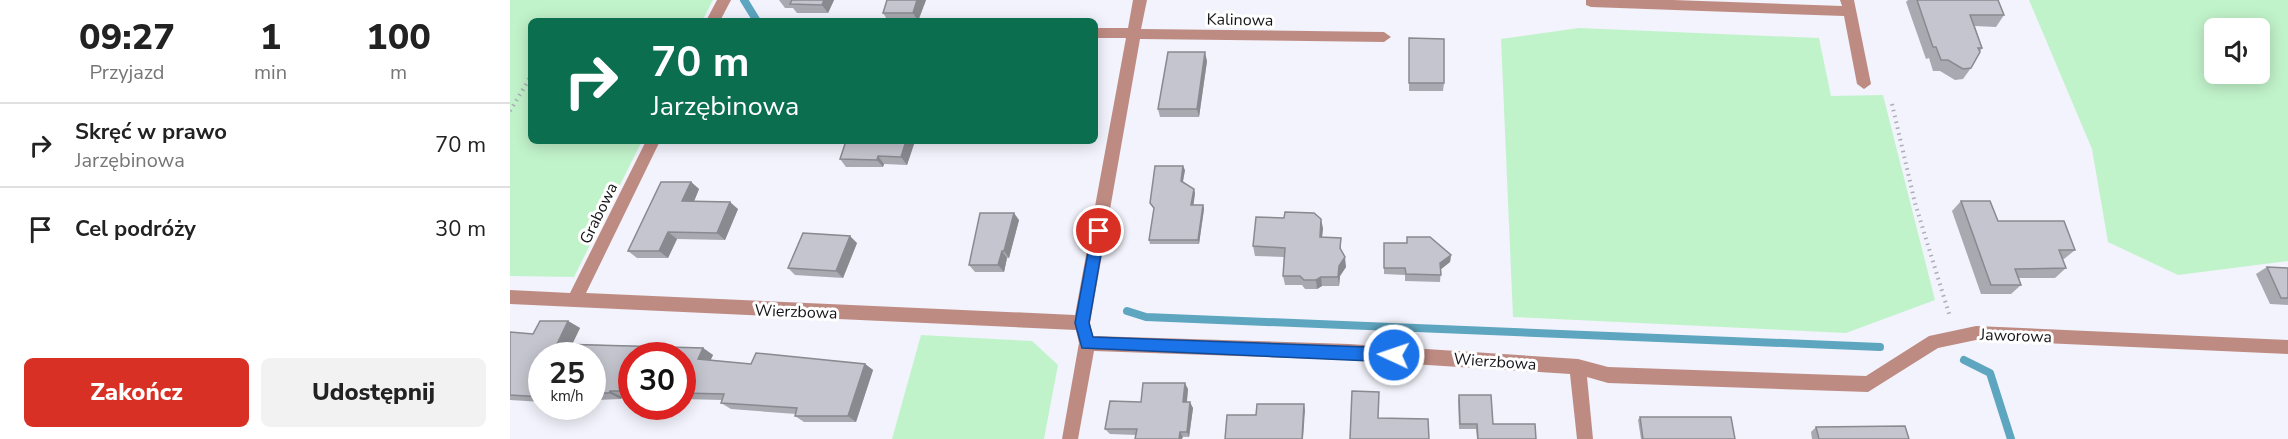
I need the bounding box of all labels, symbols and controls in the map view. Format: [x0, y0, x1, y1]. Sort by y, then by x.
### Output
street label: Kalinowa [1207, 8, 1273, 32]
text: 09:27 [79, 13, 175, 62]
text: 1 [260, 13, 281, 62]
text: 100 [366, 13, 431, 62]
map controls [2204, 18, 2270, 84]
button: sound [2204, 18, 2270, 84]
text: 70 m [651, 34, 750, 91]
icon: right [552, 42, 630, 120]
text: Przyjazd [89, 59, 165, 86]
text: min [254, 59, 287, 86]
text: m [390, 59, 407, 86]
text: Jarzębinowa [651, 88, 799, 125]
text: Skręć w prawo [75, 117, 227, 147]
icon: right [24, 129, 57, 162]
text: 70 m [435, 130, 486, 160]
text: Jarzębinowa [75, 147, 185, 174]
street label: Grabowa [575, 179, 623, 248]
pin [1073, 205, 1124, 256]
icon: arrive [24, 213, 57, 246]
text: Cel podróży [75, 214, 196, 244]
text: 30 m [435, 214, 486, 244]
icon: arrive [1082, 214, 1115, 247]
street label: Wierzbowa [754, 300, 838, 324]
position arrow [1362, 323, 1426, 387]
street label: Jaworowa [1979, 324, 2052, 348]
speed limit sign: 30 [618, 342, 696, 420]
street label: Wierzbowa [1453, 348, 1537, 376]
text: 25 [549, 353, 585, 394]
button: Zakończ [24, 358, 249, 427]
button: Udostępnij [261, 358, 486, 427]
text: km/h [550, 386, 584, 406]

